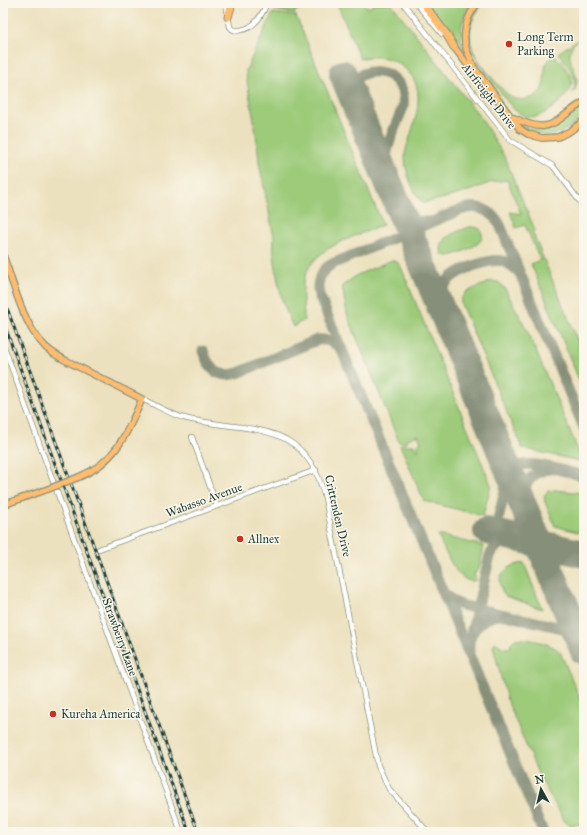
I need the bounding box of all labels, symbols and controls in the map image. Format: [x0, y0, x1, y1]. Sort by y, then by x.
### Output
place label: Long Term Parking [517, 30, 574, 59]
marker: Long Term Parking [504, 39, 514, 49]
street label: Airfreight Drive [458, 60, 519, 132]
street label: Crittenden Drive [322, 474, 354, 558]
street label: Wabasso Avenue [164, 480, 244, 520]
place label: Allnex [247, 532, 280, 546]
marker: Allnex [235, 534, 245, 544]
street label: Strawberry Lane [99, 596, 141, 678]
place label: Kureha America [61, 707, 141, 721]
marker: Kureha America [48, 709, 58, 719]
north arrow [521, 769, 561, 809]
text: N [534, 772, 546, 787]

